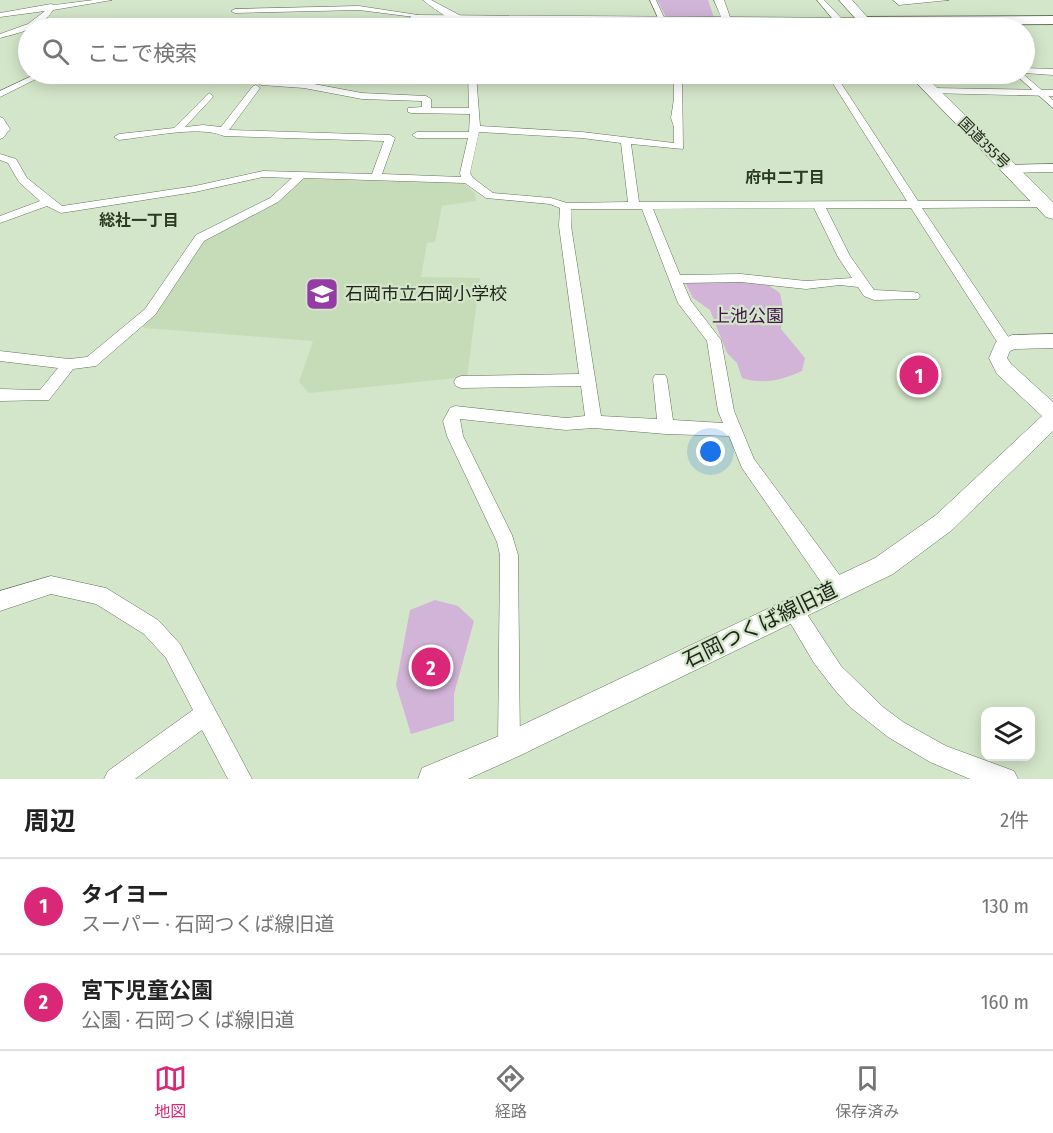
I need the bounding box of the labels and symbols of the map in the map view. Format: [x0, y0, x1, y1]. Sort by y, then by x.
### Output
street label: 国道355号 [954, 113, 1014, 173]
district label: 府中二丁目 [745, 168, 825, 187]
district label: 総社一丁目 [99, 211, 179, 230]
school or university icon: 石岡市立石岡小学校 [304, 276, 340, 312]
place label: 石岡市立石岡小学校 [345, 283, 507, 305]
park label: 上池公園 [712, 305, 784, 327]
pin: 1 [900, 352, 938, 398]
your location [696, 437, 725, 466]
street label: 石岡つくば線旧道 [679, 576, 841, 674]
pin: 2 [412, 644, 450, 690]

